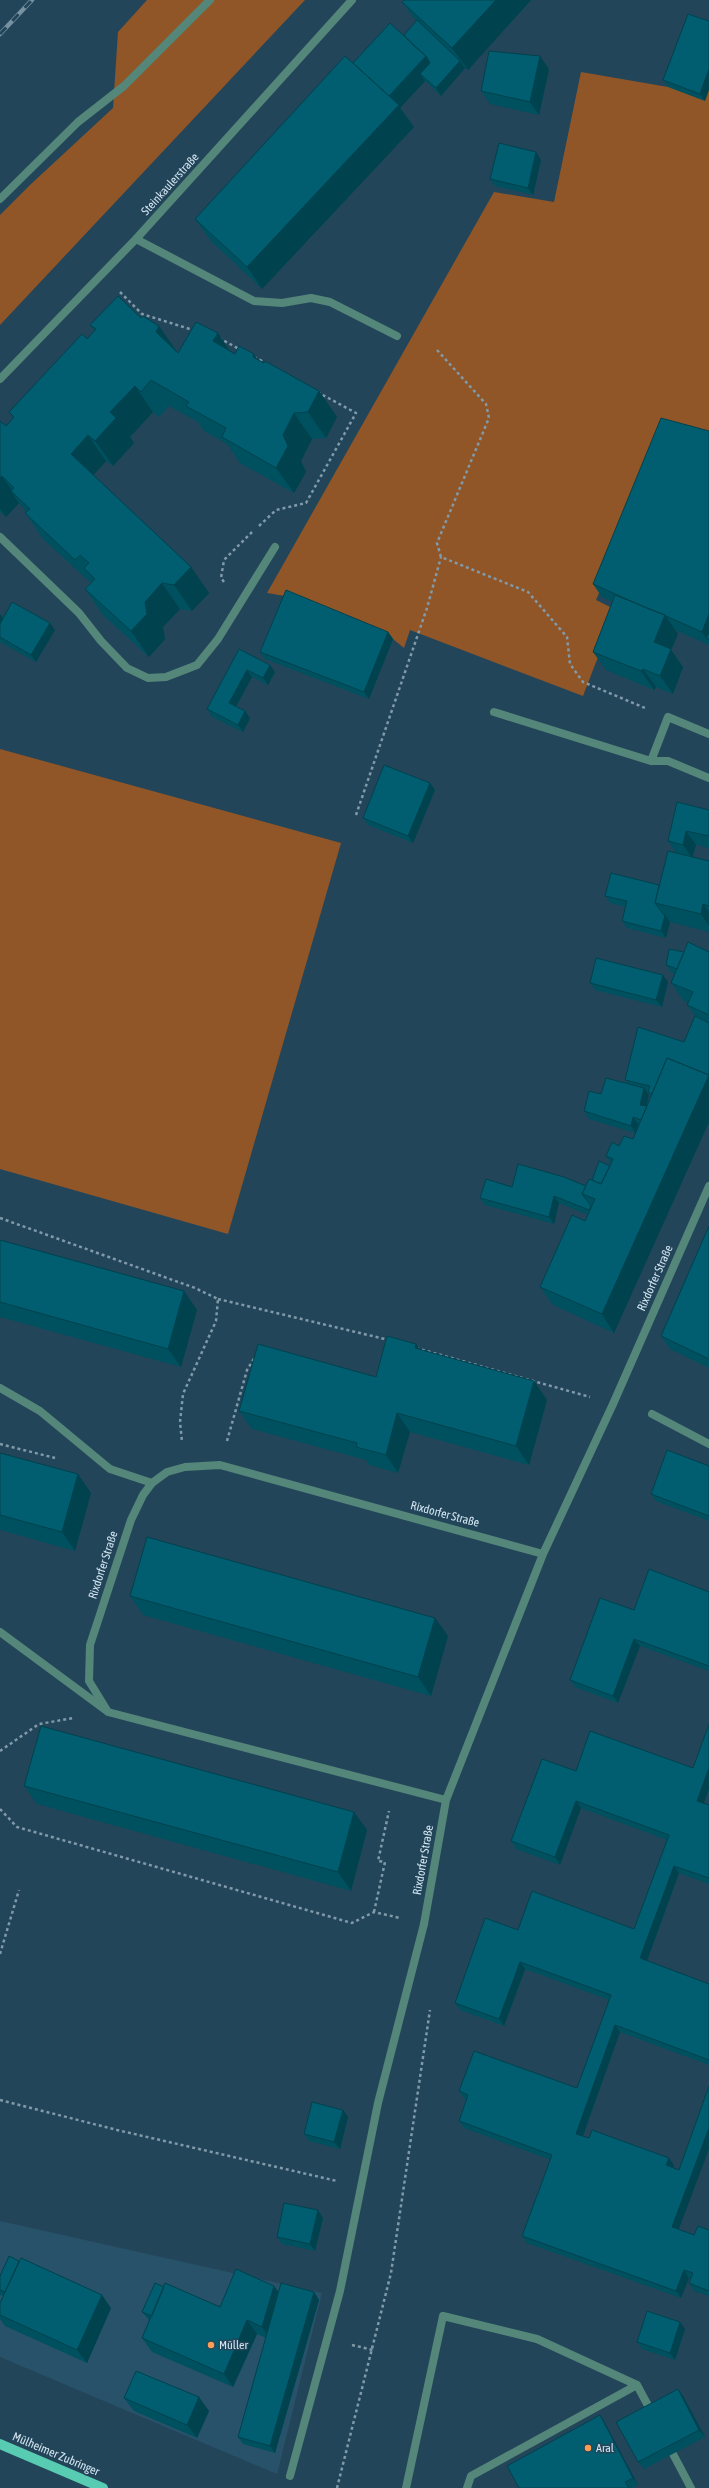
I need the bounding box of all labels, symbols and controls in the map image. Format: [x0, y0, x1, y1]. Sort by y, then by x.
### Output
street label: Steinkaulerstraße [138, 150, 202, 218]
street label: Rixdorfer Straße [634, 1243, 676, 1313]
street label: Rixdorfer Straße [409, 1498, 481, 1530]
street label: Rixdorfer Straße [85, 1529, 121, 1601]
street label: Rixdorfer Straße [410, 1824, 436, 1896]
place label: Müller [219, 2338, 249, 2352]
marker: Müller [206, 2340, 216, 2350]
street label: Mülheimer Zubringer [10, 2429, 102, 2479]
place label: Aral [596, 2441, 615, 2455]
marker: Aral [583, 2443, 593, 2453]

